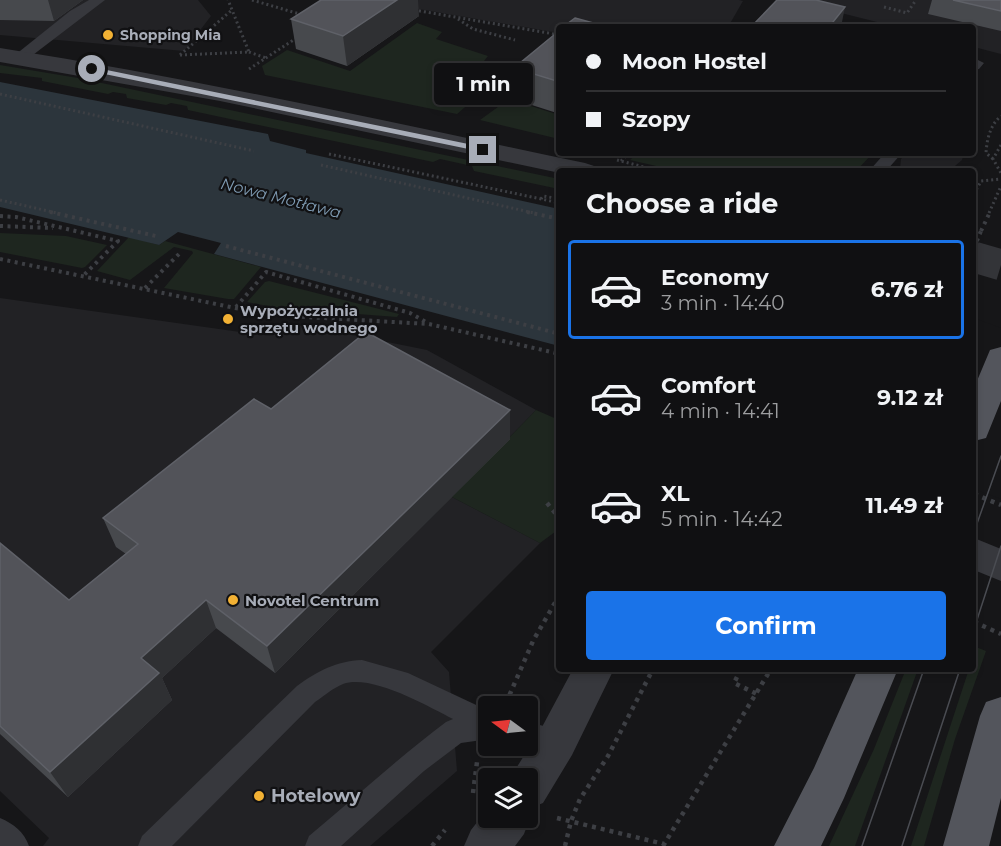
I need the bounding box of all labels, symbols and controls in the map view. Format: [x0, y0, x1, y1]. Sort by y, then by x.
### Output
place label: Shopping Mia [120, 26, 221, 44]
marker: Shopping Mia [101, 28, 115, 42]
text: Moon Hostel [622, 48, 767, 75]
route start [78, 55, 105, 82]
callout: 1 min [434, 63, 532, 105]
text: 1 min [456, 72, 511, 96]
text: Szopy [622, 106, 690, 133]
route end [469, 136, 496, 163]
water label: Nowa Motława [219, 174, 343, 222]
text: Choose a ride [586, 187, 778, 220]
icon: car [589, 263, 643, 317]
text: Economy [661, 264, 769, 291]
text: 6.76 zł [871, 276, 943, 303]
text: 3 min · 14:40 [661, 291, 784, 315]
place label: Wypożyczalnia sprzętu wodnego [240, 301, 378, 337]
marker: Wypożyczalnia sprzętu wodnego [221, 312, 235, 326]
icon: car [589, 371, 643, 425]
text: Comfort [661, 372, 756, 399]
text: 9.12 zł [877, 384, 943, 411]
text: 4 min · 14:41 [661, 399, 780, 423]
icon: car [589, 479, 643, 533]
text: XL [661, 480, 690, 507]
text: 11.49 zł [866, 492, 943, 519]
text: 5 min · 14:42 [661, 507, 783, 531]
place label: Novotel Centrum [245, 591, 379, 610]
button: Confirm [586, 591, 946, 660]
marker: Novotel Centrum [226, 593, 240, 607]
north arrow [478, 696, 538, 756]
map controls [478, 696, 538, 828]
button: layers [478, 768, 538, 828]
place label: Hotelowy [271, 785, 361, 807]
marker: Hotelowy [252, 789, 266, 803]

